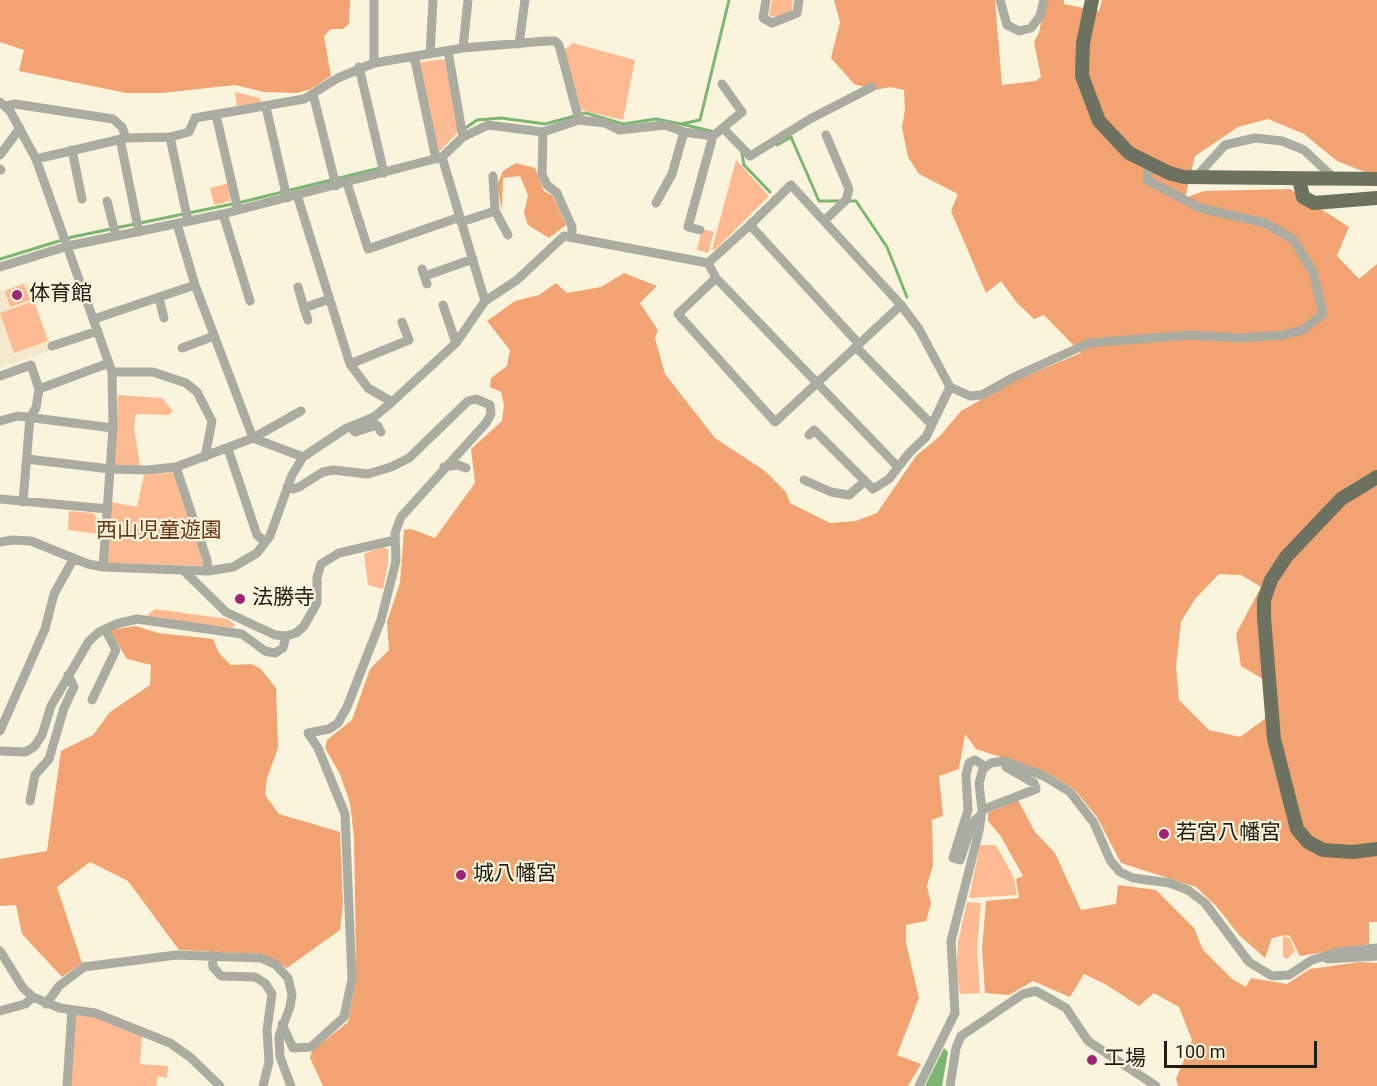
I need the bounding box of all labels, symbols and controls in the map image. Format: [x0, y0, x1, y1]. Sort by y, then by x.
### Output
place label: 体育館 [29, 282, 92, 308]
marker: 体育館 [10, 288, 24, 302]
park label: 西山児童遊園 [96, 519, 222, 545]
place label: 法勝寺 [252, 586, 315, 612]
marker: 法勝寺 [233, 592, 247, 606]
place label: 若宮八幡宮 [1176, 821, 1281, 847]
marker: 若宮八幡宮 [1157, 827, 1171, 841]
place label: 城八幡宮 [473, 862, 557, 888]
marker: 城八幡宮 [454, 868, 468, 882]
scale bar [1167, 1029, 1320, 1067]
text: 100 m [1175, 1041, 1226, 1062]
place label: 工場 [1104, 1047, 1146, 1073]
marker: 工場 [1085, 1053, 1099, 1067]

